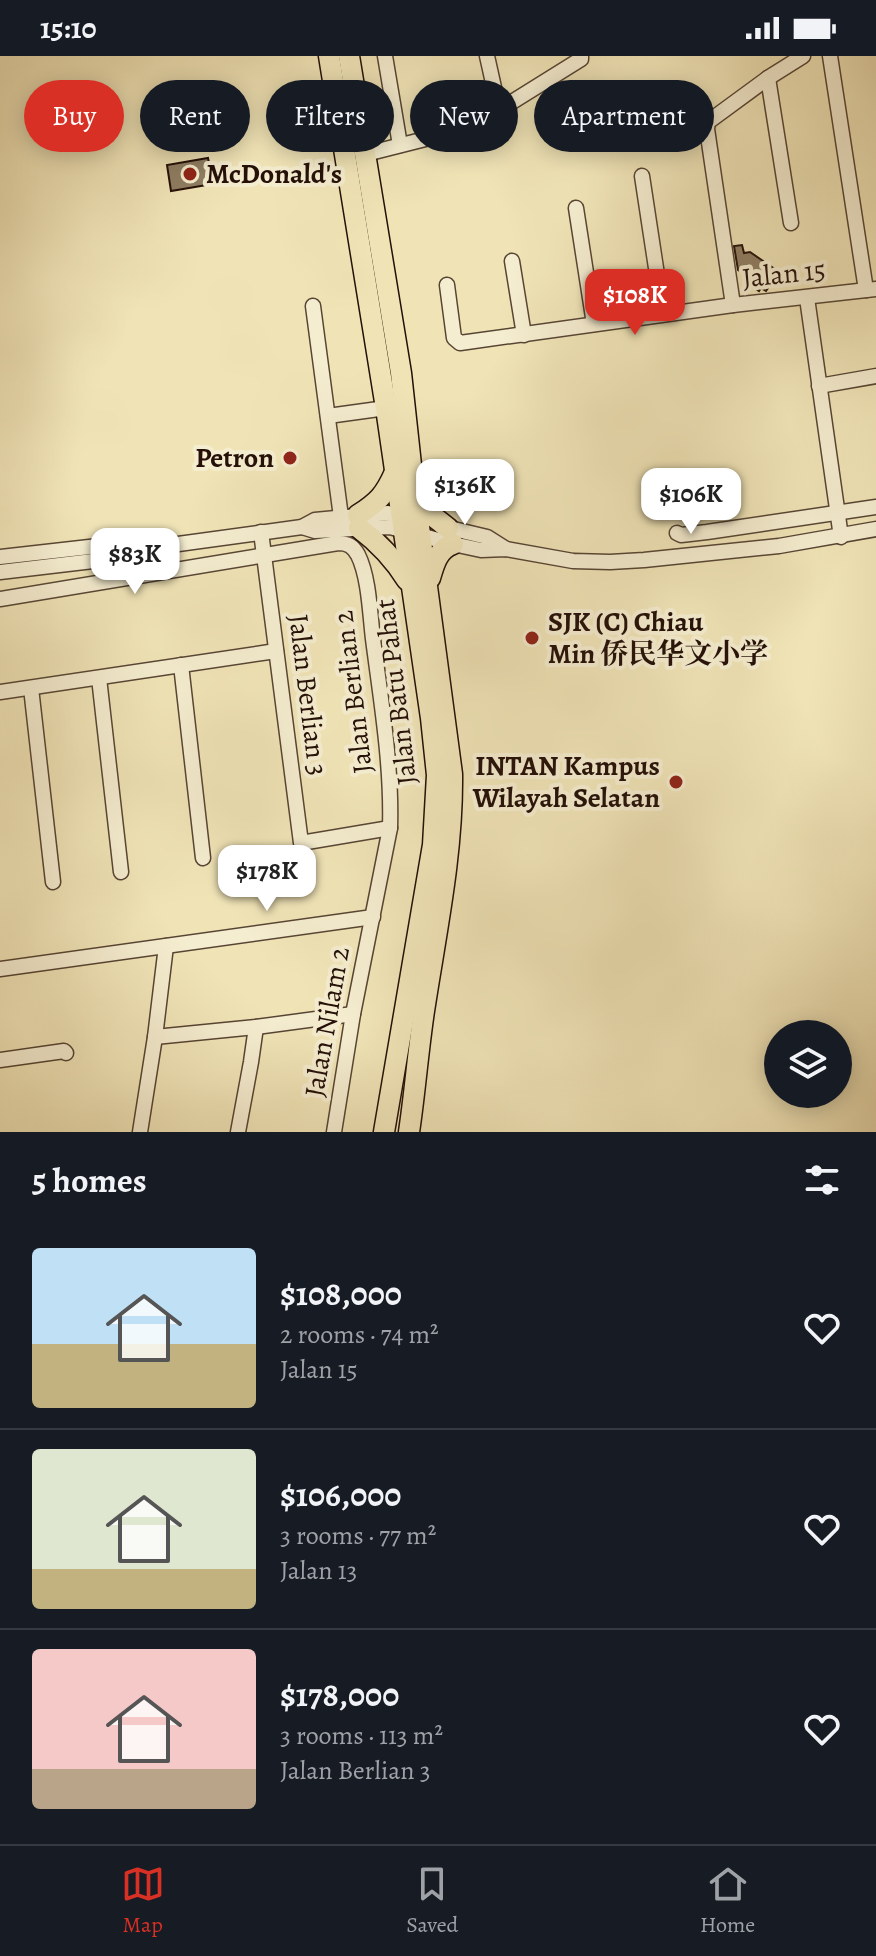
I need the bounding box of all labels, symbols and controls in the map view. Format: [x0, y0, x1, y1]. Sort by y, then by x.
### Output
text: 15:10 [40, 8, 97, 48]
chip: Buy [24, 80, 124, 152]
chip: Rent [140, 80, 250, 152]
chip: Filters [266, 80, 394, 152]
chip: New [410, 80, 518, 152]
chip: Apartment [534, 80, 714, 152]
place label: McDonald's [206, 155, 342, 193]
marker: McDonald's [181, 165, 199, 183]
street label: Jalan 15 [740, 251, 828, 297]
pin: $108K [579, 269, 691, 337]
text: $108K [603, 277, 667, 312]
place label: Petron [195, 439, 274, 477]
marker: Petron [281, 449, 299, 467]
pin: $136K [409, 459, 521, 527]
text: $136K [434, 467, 496, 502]
pin: $106K [635, 468, 747, 536]
text: $106K [659, 476, 723, 511]
pin: $83K [88, 528, 182, 596]
text: $83K [109, 536, 161, 571]
street label: Jalan Batu Pahat [366, 597, 426, 787]
place label: SJK (C) Chiau Min 侨民华文小学 [548, 603, 768, 673]
street label: Jalan Berlian 2 [324, 608, 382, 776]
street label: Jalan Berlian 3 [279, 612, 337, 778]
marker: SJK (C) Chiau Min 侨民华文小学 [523, 629, 541, 647]
place label: INTAN Kampus Wilayah Selatan [472, 747, 660, 817]
marker: INTAN Kampus Wilayah Selatan [667, 773, 685, 791]
pin: $178K [211, 845, 323, 913]
text: $178K [236, 853, 298, 888]
street label: Jalan Nilam 2 [295, 944, 359, 1100]
map controls [764, 1020, 852, 1108]
button: layers [764, 1020, 852, 1108]
text: 5 homes [32, 1157, 147, 1204]
icon: filters [800, 1158, 844, 1202]
text: $108,000 [280, 1270, 402, 1317]
icon: home [96, 1280, 192, 1376]
icon: heart [800, 1306, 844, 1350]
text: 2 rooms · 74 m² [280, 1317, 439, 1352]
text: Jalan 15 [280, 1352, 358, 1387]
text: $106,000 [280, 1471, 401, 1518]
icon: home [96, 1481, 192, 1577]
icon: heart [800, 1507, 844, 1551]
text: 3 rooms · 77 m² [280, 1518, 436, 1553]
text: Jalan 13 [280, 1553, 357, 1588]
text: $178,000 [280, 1671, 399, 1718]
icon: home [96, 1681, 192, 1777]
icon: heart [800, 1707, 844, 1751]
text: 3 rooms · 113 m² [280, 1718, 443, 1753]
text: Jalan Berlian 3 [280, 1753, 431, 1788]
tab: Map [121, 1862, 165, 1940]
tab: Saved [406, 1862, 458, 1940]
tab: Home [700, 1862, 755, 1940]

